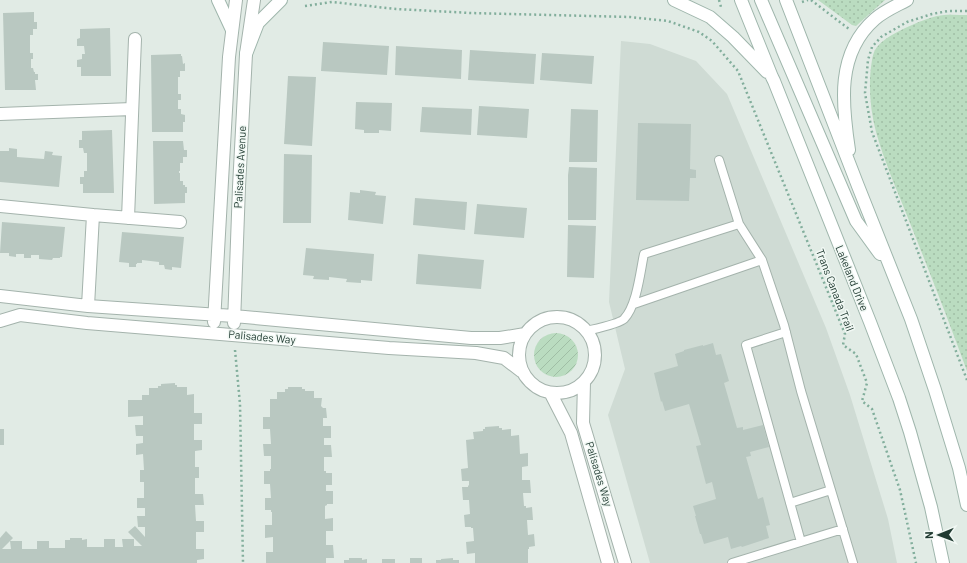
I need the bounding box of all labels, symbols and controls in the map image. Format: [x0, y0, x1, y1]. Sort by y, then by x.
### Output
street label: Palisades Avenue [231, 125, 248, 209]
street label: Lakeland Drive [833, 243, 872, 313]
street label: Trans Canada Trail [814, 247, 857, 333]
street label: Palisades Way [228, 327, 296, 346]
street label: Palisades Way [583, 440, 616, 508]
north arrow [919, 515, 959, 555]
text: N [922, 531, 935, 539]

